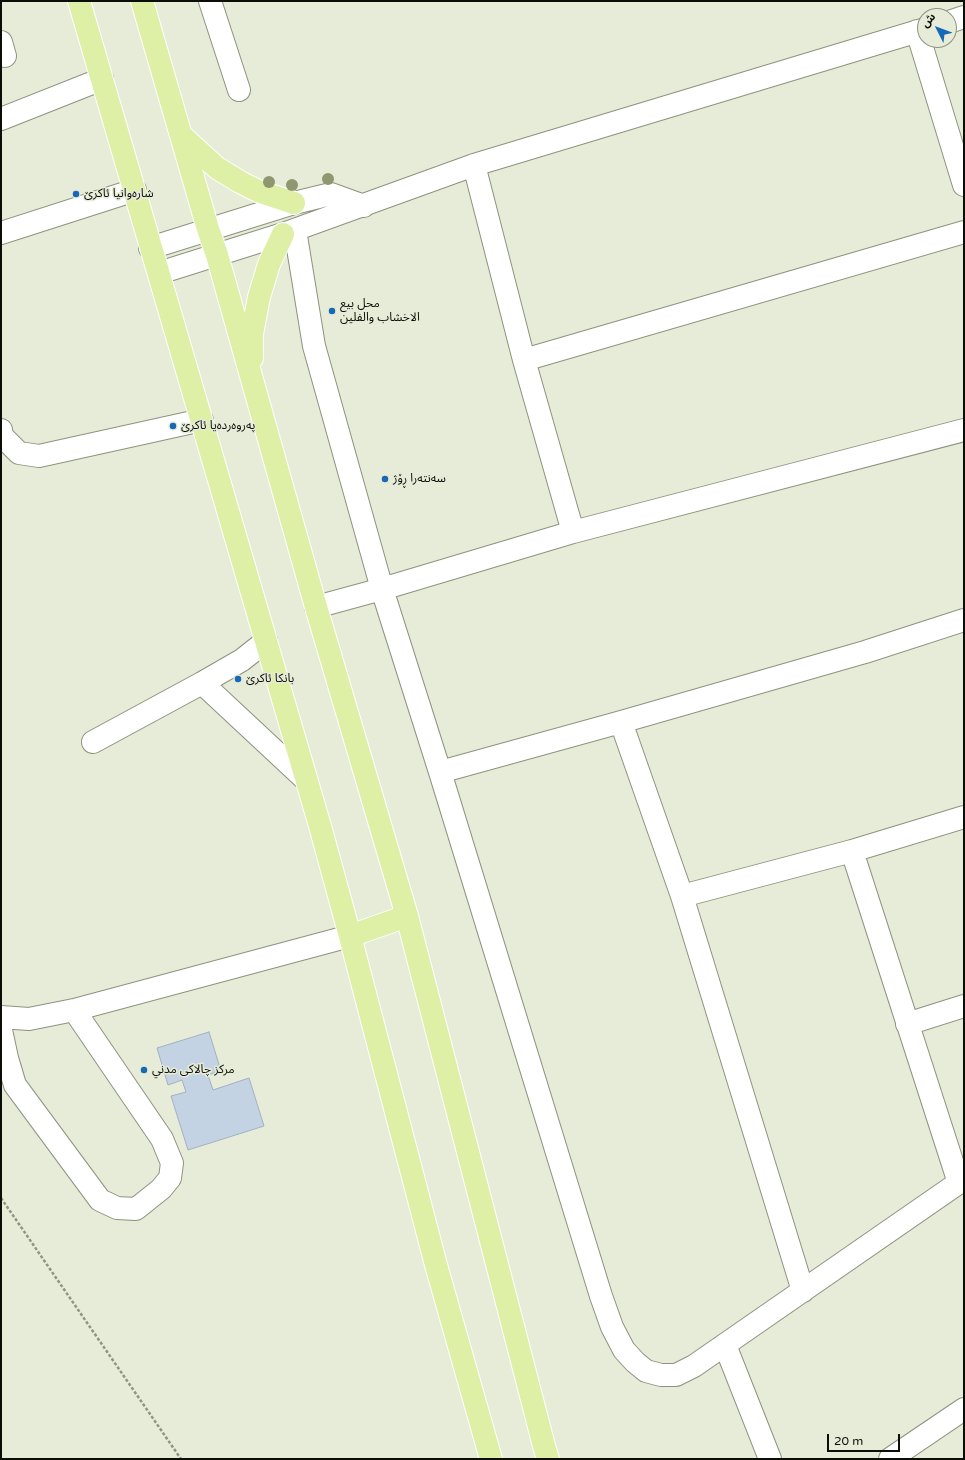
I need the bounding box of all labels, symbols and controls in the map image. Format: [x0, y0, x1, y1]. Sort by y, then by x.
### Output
north arrow [917, 8, 957, 48]
text: ش [919, 10, 938, 30]
place label: شارەوانیا ئاکرێ [84, 187, 154, 201]
marker: شارەوانیا ئاکرێ [71, 189, 81, 199]
place label: محل بيع الاخشاب والفلين [340, 297, 420, 325]
marker: محل بيع الاخشاب والفلين [327, 306, 337, 316]
place label: پەروەردەیا ئاكرێ [181, 419, 255, 433]
marker: پەروەردەیا ئاكرێ [168, 421, 178, 431]
place label: سەنتەرا ڕۆژ [393, 472, 446, 486]
marker: سەنتەرا ڕۆژ [380, 474, 390, 484]
place label: بانکا ئاکرێ [246, 672, 294, 686]
marker: بانکا ئاکرێ [233, 674, 243, 684]
place label: مركز چالاکى مدني [152, 1063, 235, 1077]
marker: مركز چالاکى مدني [139, 1065, 149, 1075]
scale bar [829, 1426, 902, 1452]
text: 20 m [834, 1434, 863, 1448]

